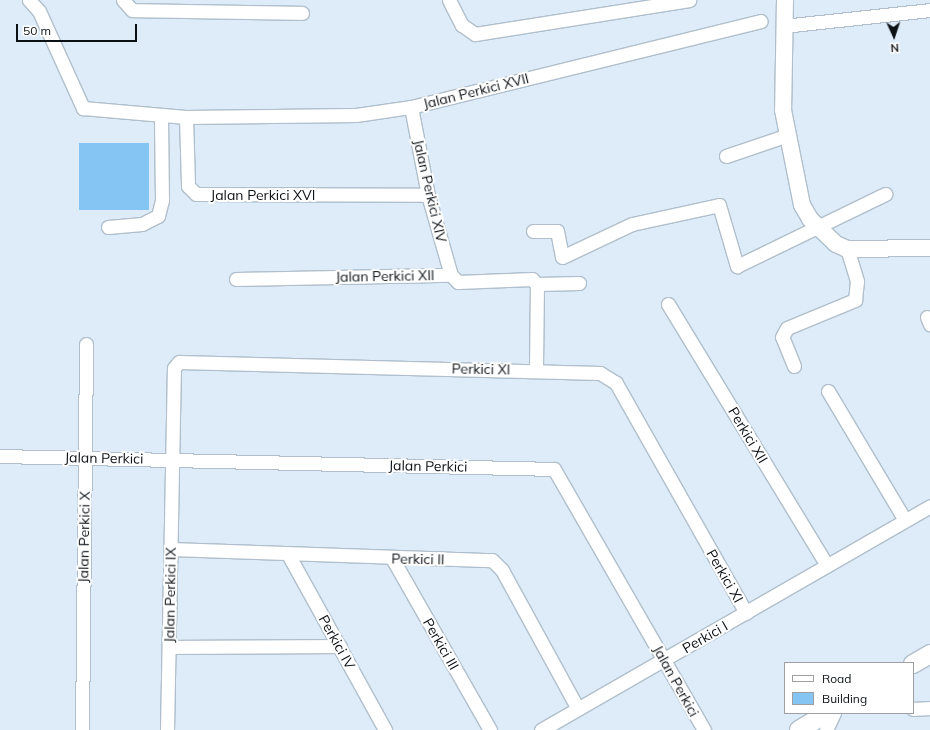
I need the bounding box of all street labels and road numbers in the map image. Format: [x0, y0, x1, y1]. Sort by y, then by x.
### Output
street label: Jalan Perkici XVII [421, 70, 531, 112]
street label: Jalan Perkici XIV [410, 138, 450, 244]
street label: Jalan Perkici XVI [211, 187, 315, 203]
street label: Jalan Perkici XII [335, 267, 435, 285]
street label: Perkici XI [452, 360, 510, 378]
street label: Perkici XII [725, 404, 771, 466]
street label: Jalan Perkici [64, 449, 144, 467]
street label: Jalan Perkici [388, 457, 468, 475]
street label: Jalan Perkici X [75, 491, 93, 583]
street label: Perkici XI [703, 546, 747, 606]
street label: Jalan Perkici IX [161, 547, 179, 643]
street label: Perkici II [391, 550, 445, 568]
street label: Perkici IV [315, 612, 359, 672]
street label: Perkici III [420, 615, 462, 673]
street label: Perkici I [679, 617, 731, 657]
street label: Jalan Perkici [650, 642, 702, 720]

